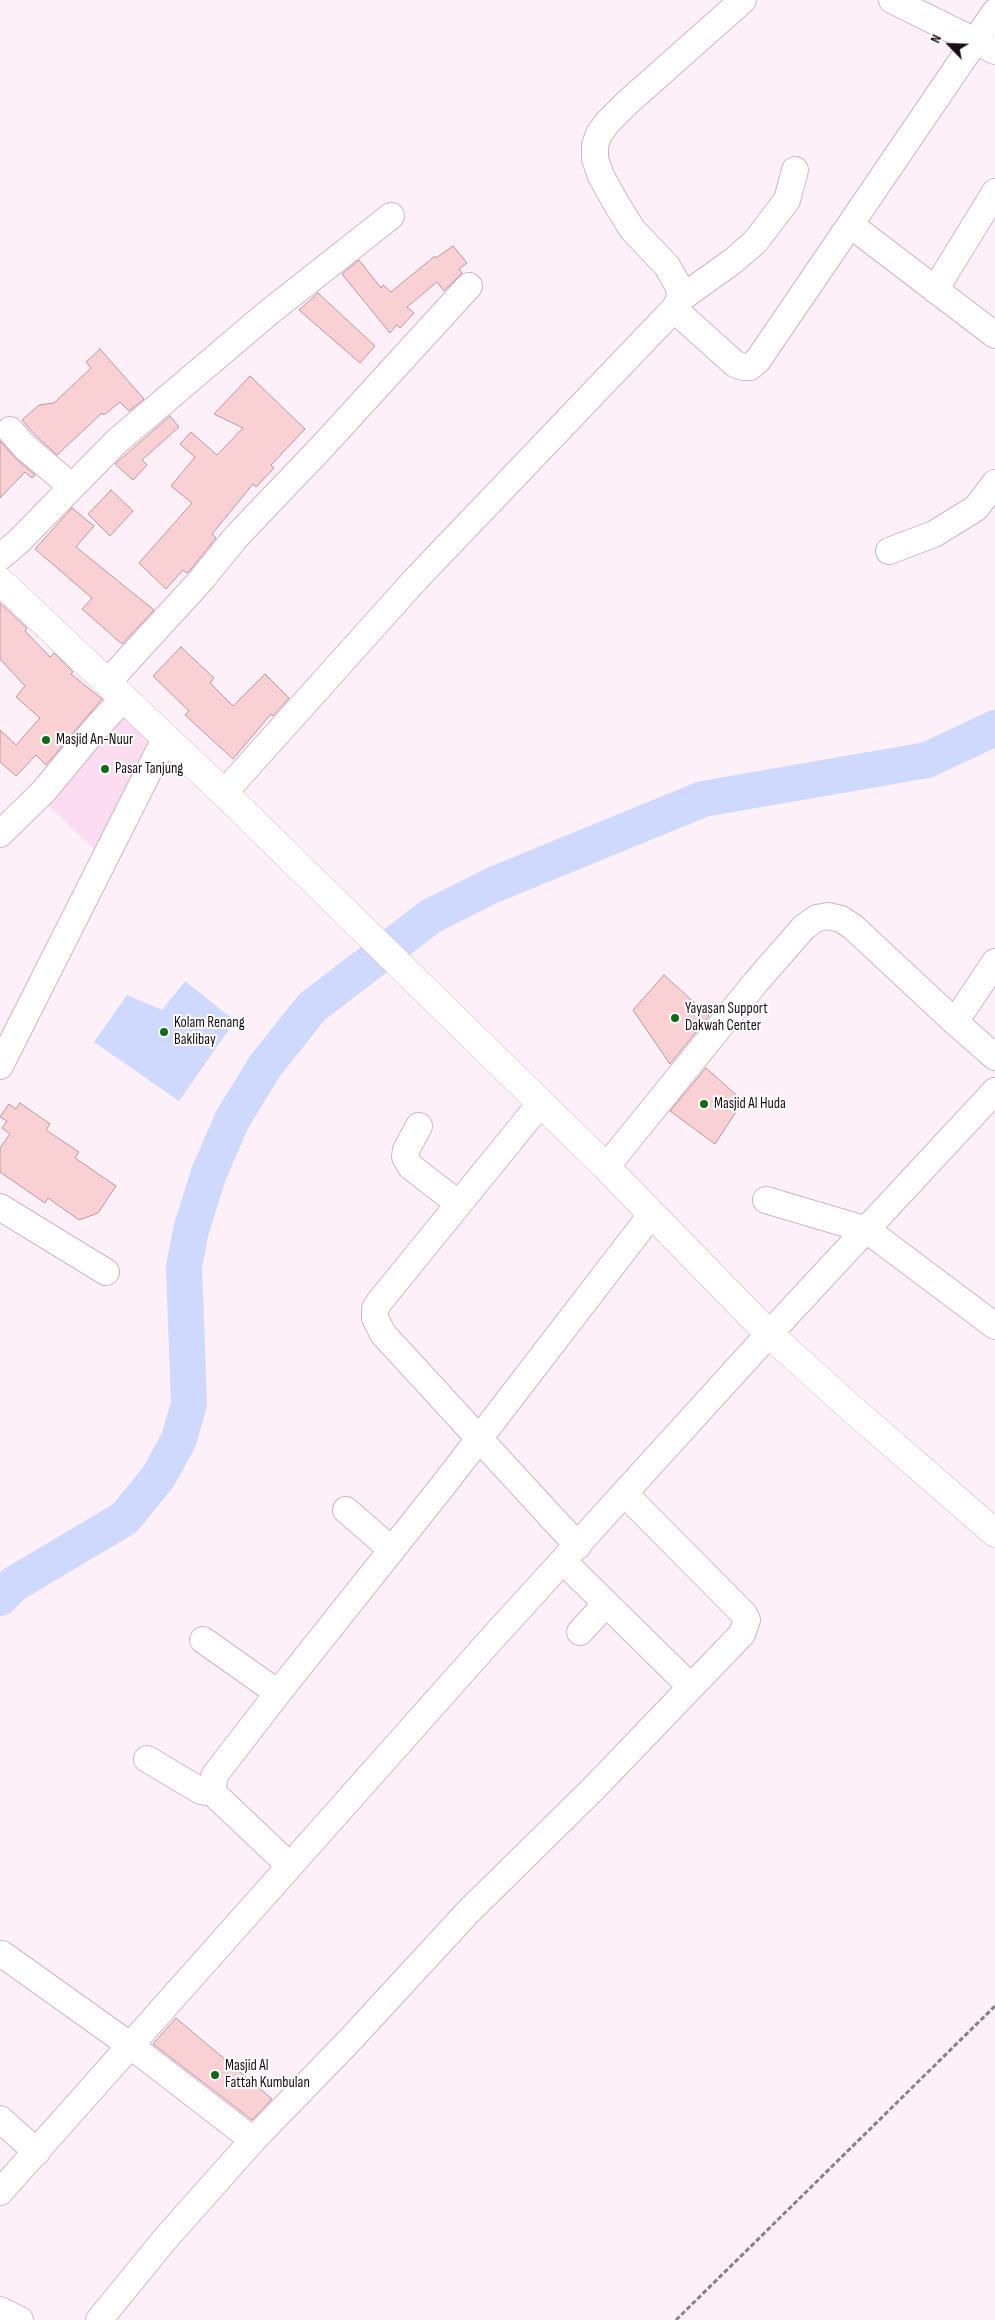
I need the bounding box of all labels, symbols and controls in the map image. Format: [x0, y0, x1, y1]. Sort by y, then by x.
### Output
north arrow [925, 20, 975, 70]
text: N [927, 32, 945, 46]
place label: Masjid An-Nuur [56, 731, 133, 749]
marker: Masjid An-Nuur [40, 734, 52, 746]
place label: Pasar Tanjung [115, 760, 183, 778]
marker: Pasar Tanjung [99, 763, 111, 775]
place label: Yayasan Support Dakwah Center [685, 1000, 768, 1035]
marker: Yayasan Support Dakwah Center [669, 1012, 681, 1024]
place label: Kolam Renang Baklibay [174, 1014, 245, 1049]
marker: Kolam Renang Baklibay [158, 1026, 170, 1038]
place label: Masjid Al Huda [714, 1095, 786, 1113]
marker: Masjid Al Huda [698, 1098, 710, 1110]
place label: Masjid Al Fattah Kumbulan [225, 2057, 310, 2092]
marker: Masjid Al Fattah Kumbulan [209, 2069, 221, 2081]

